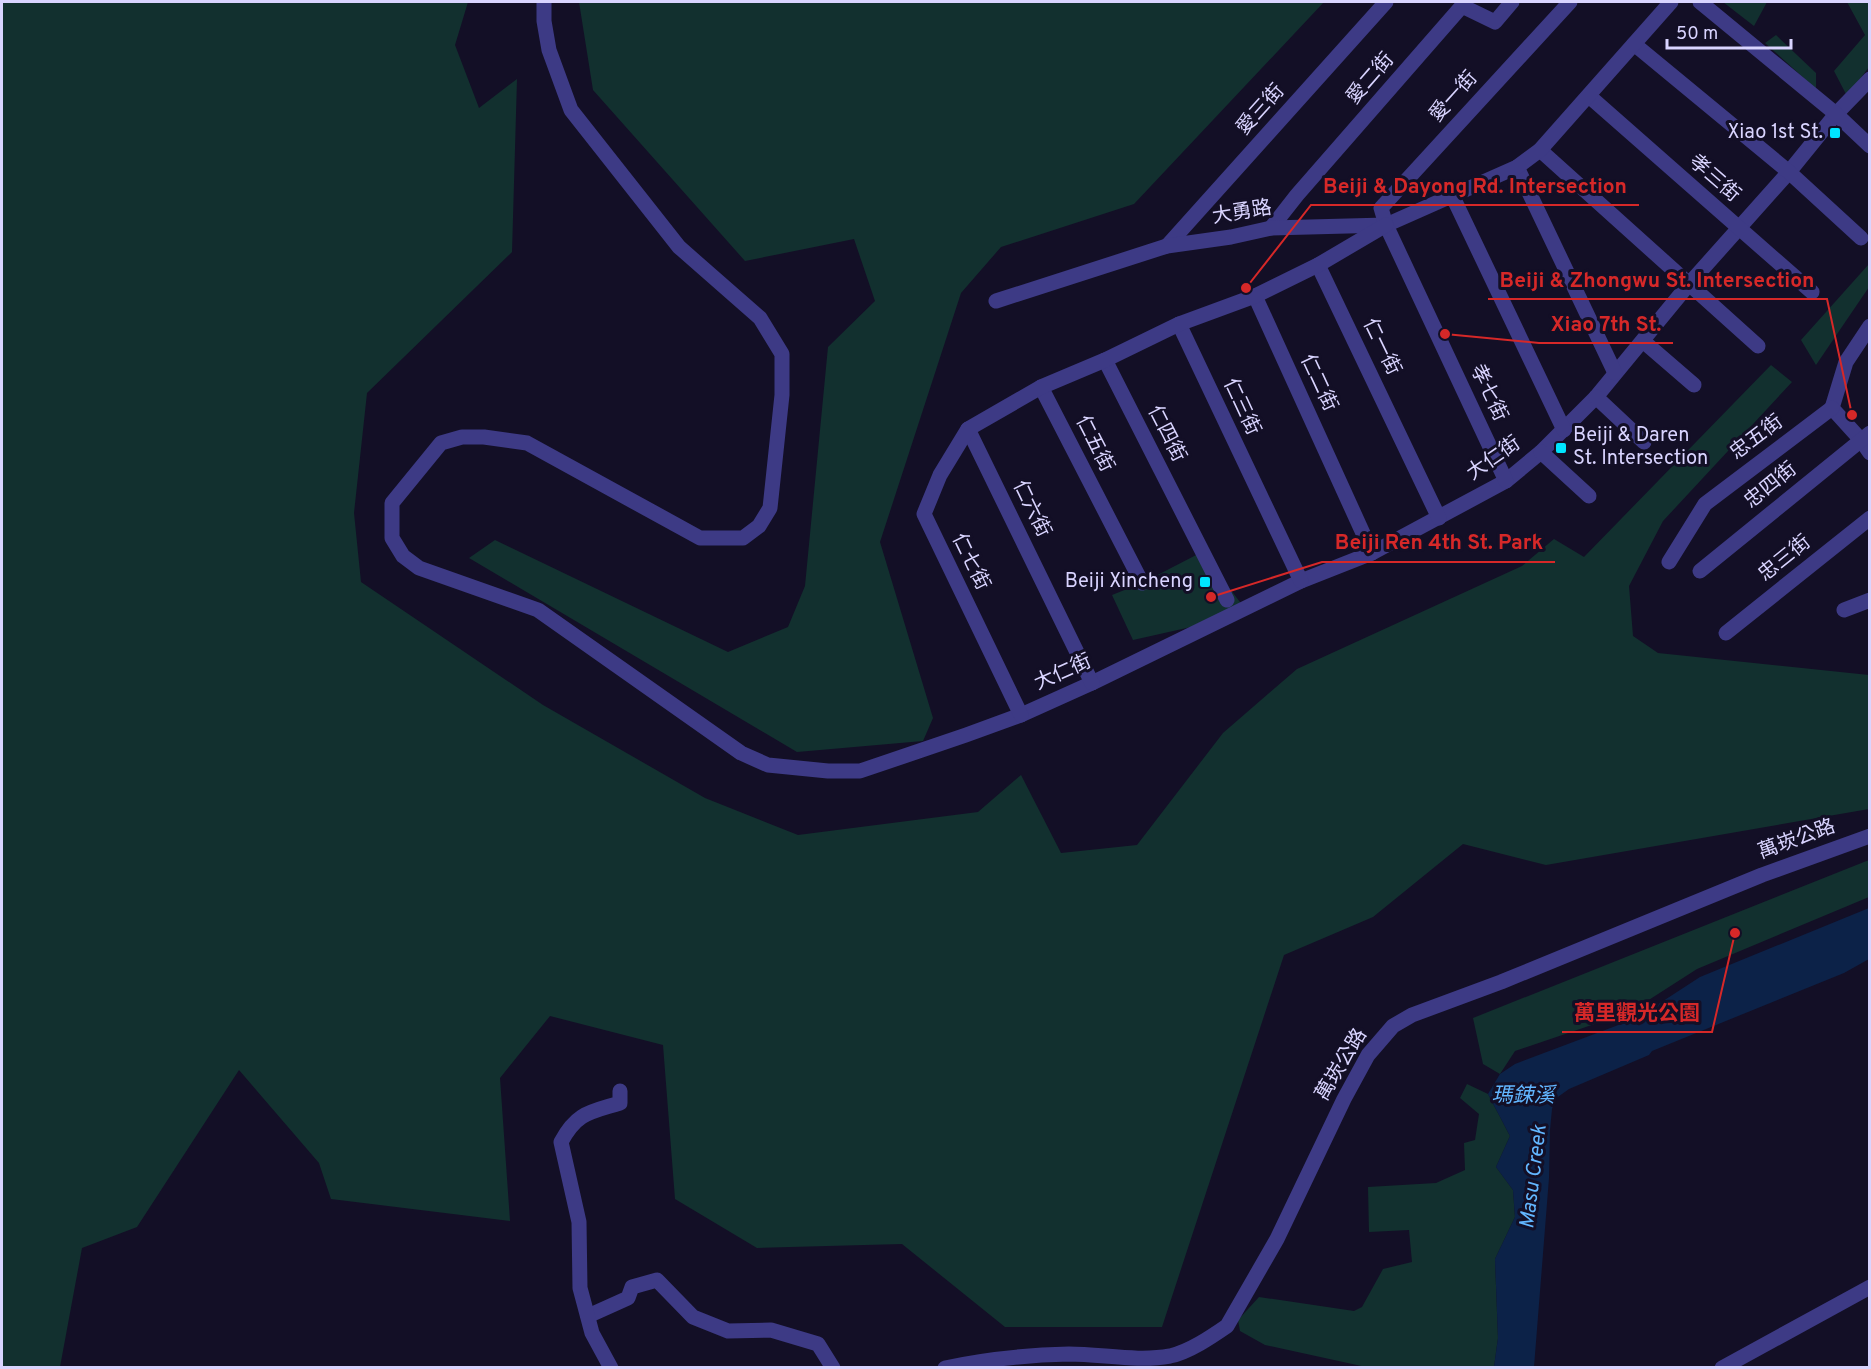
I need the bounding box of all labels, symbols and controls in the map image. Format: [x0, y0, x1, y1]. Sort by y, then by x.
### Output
scale bar [1667, 12, 1792, 50]
text: 50 m [1676, 23, 1718, 46]
street label: 愛二街 [1342, 48, 1400, 110]
street label: 愛一街 [1424, 66, 1484, 128]
street label: 愛三街 [1231, 79, 1291, 141]
place label: Xiao 1st St. [1728, 120, 1823, 146]
marker: Xiao 1st St. [1828, 126, 1842, 140]
street label: 孝三街 [1683, 150, 1745, 208]
callout: Beiji & Dayong Rd. Intersection [1311, 166, 1639, 205]
text: Beiji & Dayong Rd. Intersection [1323, 174, 1627, 201]
street label: 大勇路 [1210, 195, 1274, 231]
callout: Beiji & Zhongwu St. Intersection [1488, 260, 1827, 299]
text: Beiji & Zhongwu St. Intersection [1500, 268, 1814, 295]
callout: Xiao 7th St. [1539, 304, 1673, 343]
text: Xiao 7th St. [1551, 312, 1661, 339]
street label: 仁一街 [1356, 314, 1406, 380]
street label: 仁二街 [1294, 350, 1342, 416]
street label: 孝七街 [1464, 360, 1512, 426]
street label: 仁三街 [1217, 374, 1265, 440]
street label: 仁四街 [1141, 401, 1191, 467]
street label: 忠五街 [1725, 410, 1789, 466]
street label: 仁五街 [1069, 411, 1119, 477]
place label: Beiji & Daren St. Intersection [1573, 423, 1708, 472]
street label: 大仁街 [1462, 431, 1526, 487]
marker: Beiji & Daren St. Intersection [1554, 441, 1568, 455]
street label: 忠四街 [1740, 457, 1802, 515]
street label: 仁六街 [1006, 476, 1056, 542]
callout: Beiji Ren 4th St. Park [1322, 523, 1555, 562]
street label: 仁七街 [945, 529, 995, 595]
text: Beiji Ren 4th St. Park [1335, 530, 1543, 557]
street label: 忠三街 [1754, 530, 1816, 588]
place label: Beiji Xincheng [1065, 569, 1193, 595]
marker: Beiji Xincheng [1198, 575, 1212, 589]
street label: 大仁街 [1030, 649, 1096, 697]
street label: 萬崁公路 [1755, 814, 1839, 866]
callout: 萬里觀光公園 [1562, 993, 1712, 1032]
text: 萬里觀光公園 [1574, 1001, 1700, 1028]
street label: 萬崁公路 [1310, 1024, 1374, 1106]
water label: 瑪鋉溪 [1492, 1083, 1557, 1110]
water label: Masu Creek [1514, 1123, 1554, 1231]

